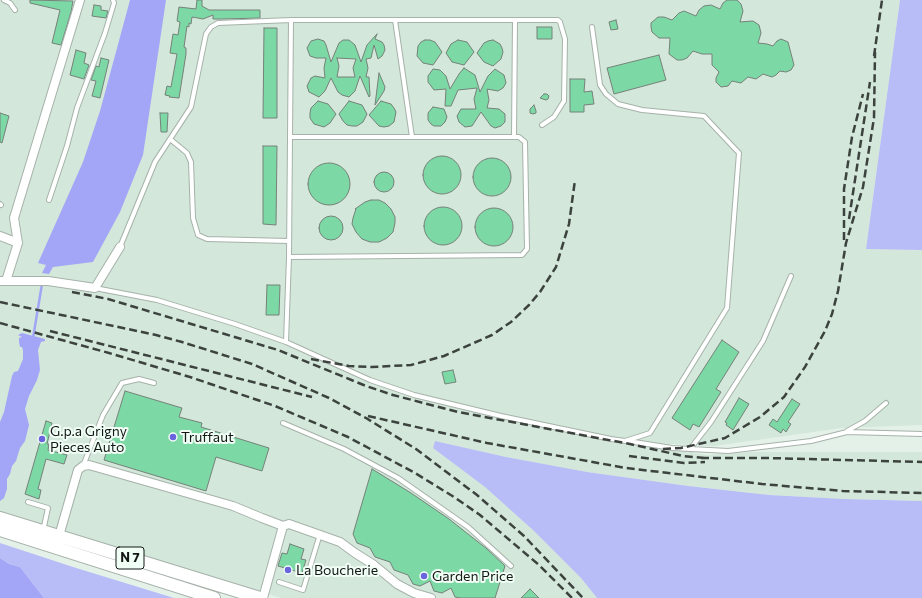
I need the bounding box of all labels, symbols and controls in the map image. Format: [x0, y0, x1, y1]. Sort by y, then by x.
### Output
place label: G.p.a Grigny Pieces Auto [50, 423, 127, 456]
place label: Truffaut [181, 429, 234, 445]
marker: Truffaut [168, 432, 178, 442]
marker: G.p.a Grigny Pieces Auto [37, 434, 47, 444]
road number: N 7 [116, 547, 144, 569]
place label: La Boucherie [296, 562, 378, 578]
marker: La Boucherie [283, 565, 293, 575]
place label: Garden Price [432, 568, 513, 584]
marker: Garden Price [419, 571, 429, 581]

